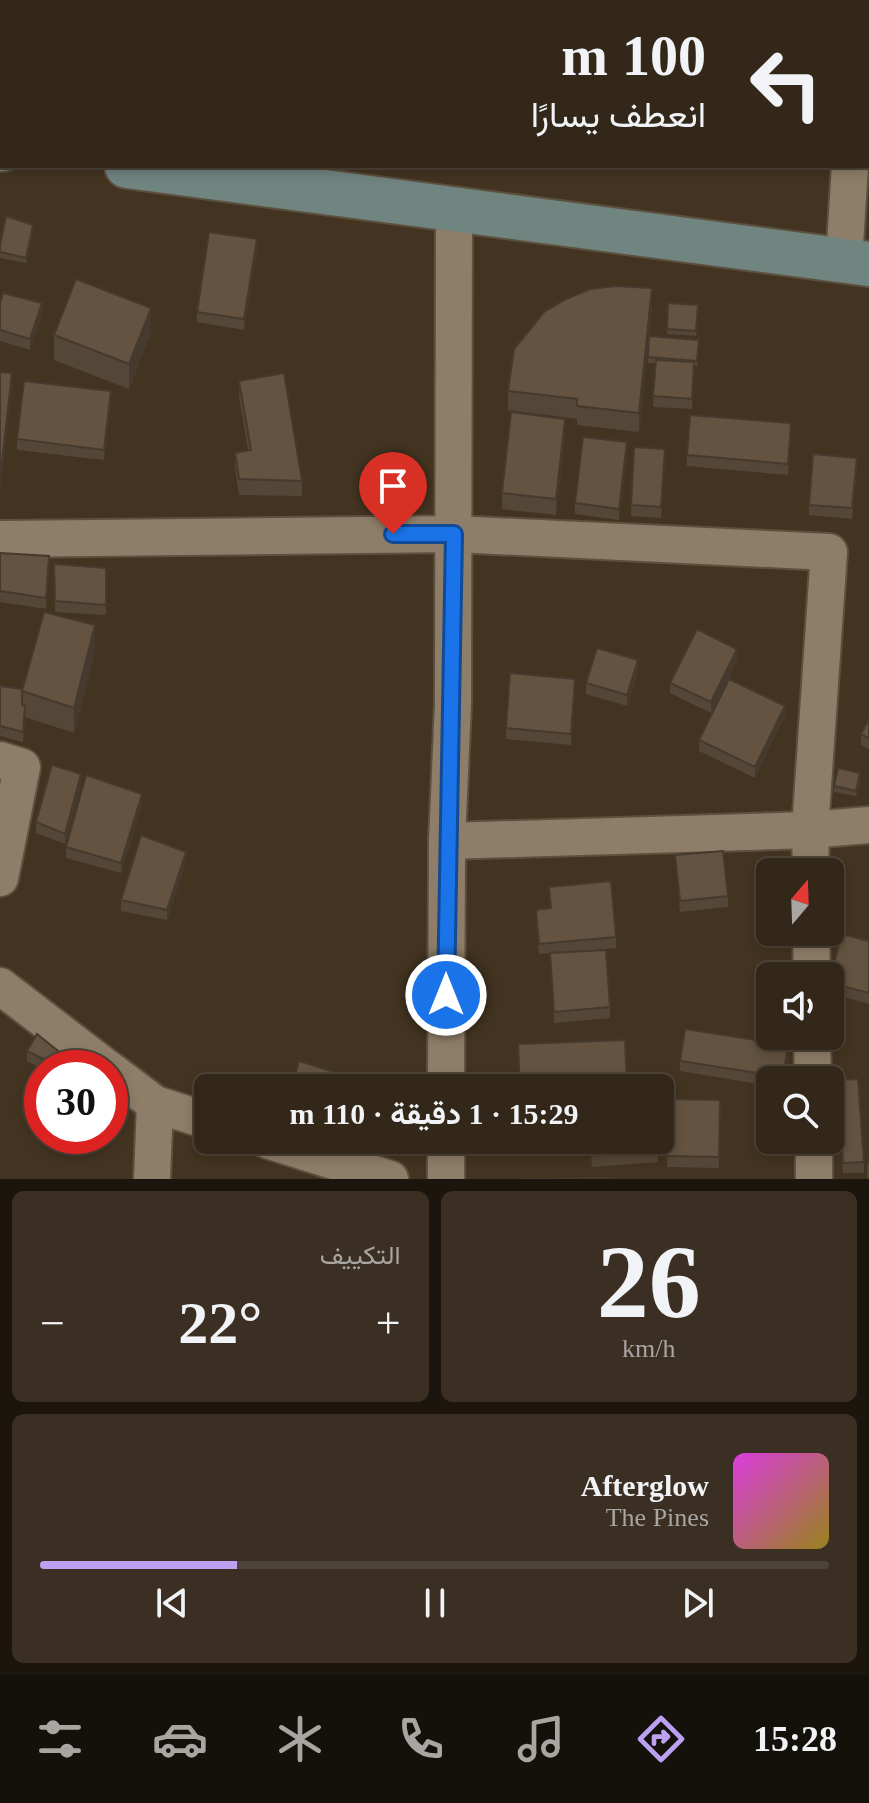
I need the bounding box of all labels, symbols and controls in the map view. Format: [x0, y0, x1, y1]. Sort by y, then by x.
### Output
text: 100 m [561, 25, 706, 87]
icon: left [734, 32, 838, 136]
text: انعطف يسارًا [531, 95, 706, 135]
pin [359, 452, 427, 534]
icon: arrive [371, 464, 415, 508]
north arrow [756, 858, 844, 946]
map controls [756, 858, 844, 1154]
position arrow [404, 953, 488, 1037]
button: sound [756, 962, 844, 1050]
speed limit sign: 30 [24, 1050, 128, 1154]
button: search [756, 1066, 844, 1154]
text: 15:29 · 1 دقيقة · 110 m [289, 1097, 579, 1130]
text: 26 [597, 1224, 701, 1339]
text: التكييف [320, 1241, 401, 1270]
text: 22° [178, 1290, 262, 1356]
text: − [40, 1299, 65, 1348]
text: + [376, 1299, 401, 1348]
text: km/h [622, 1334, 675, 1363]
text: Afterglow [581, 1469, 709, 1502]
text: The Pines [606, 1503, 709, 1532]
icon: previous [150, 1581, 194, 1625]
icon: pause [413, 1581, 457, 1625]
icon: next [676, 1581, 720, 1625]
icon: filters [32, 1711, 88, 1767]
icon: car [152, 1711, 208, 1767]
icon: climate [272, 1711, 328, 1767]
icon: phone [393, 1711, 449, 1767]
icon: music [513, 1711, 569, 1767]
icon: directions [633, 1711, 689, 1767]
text: 15:28 [753, 1719, 837, 1759]

